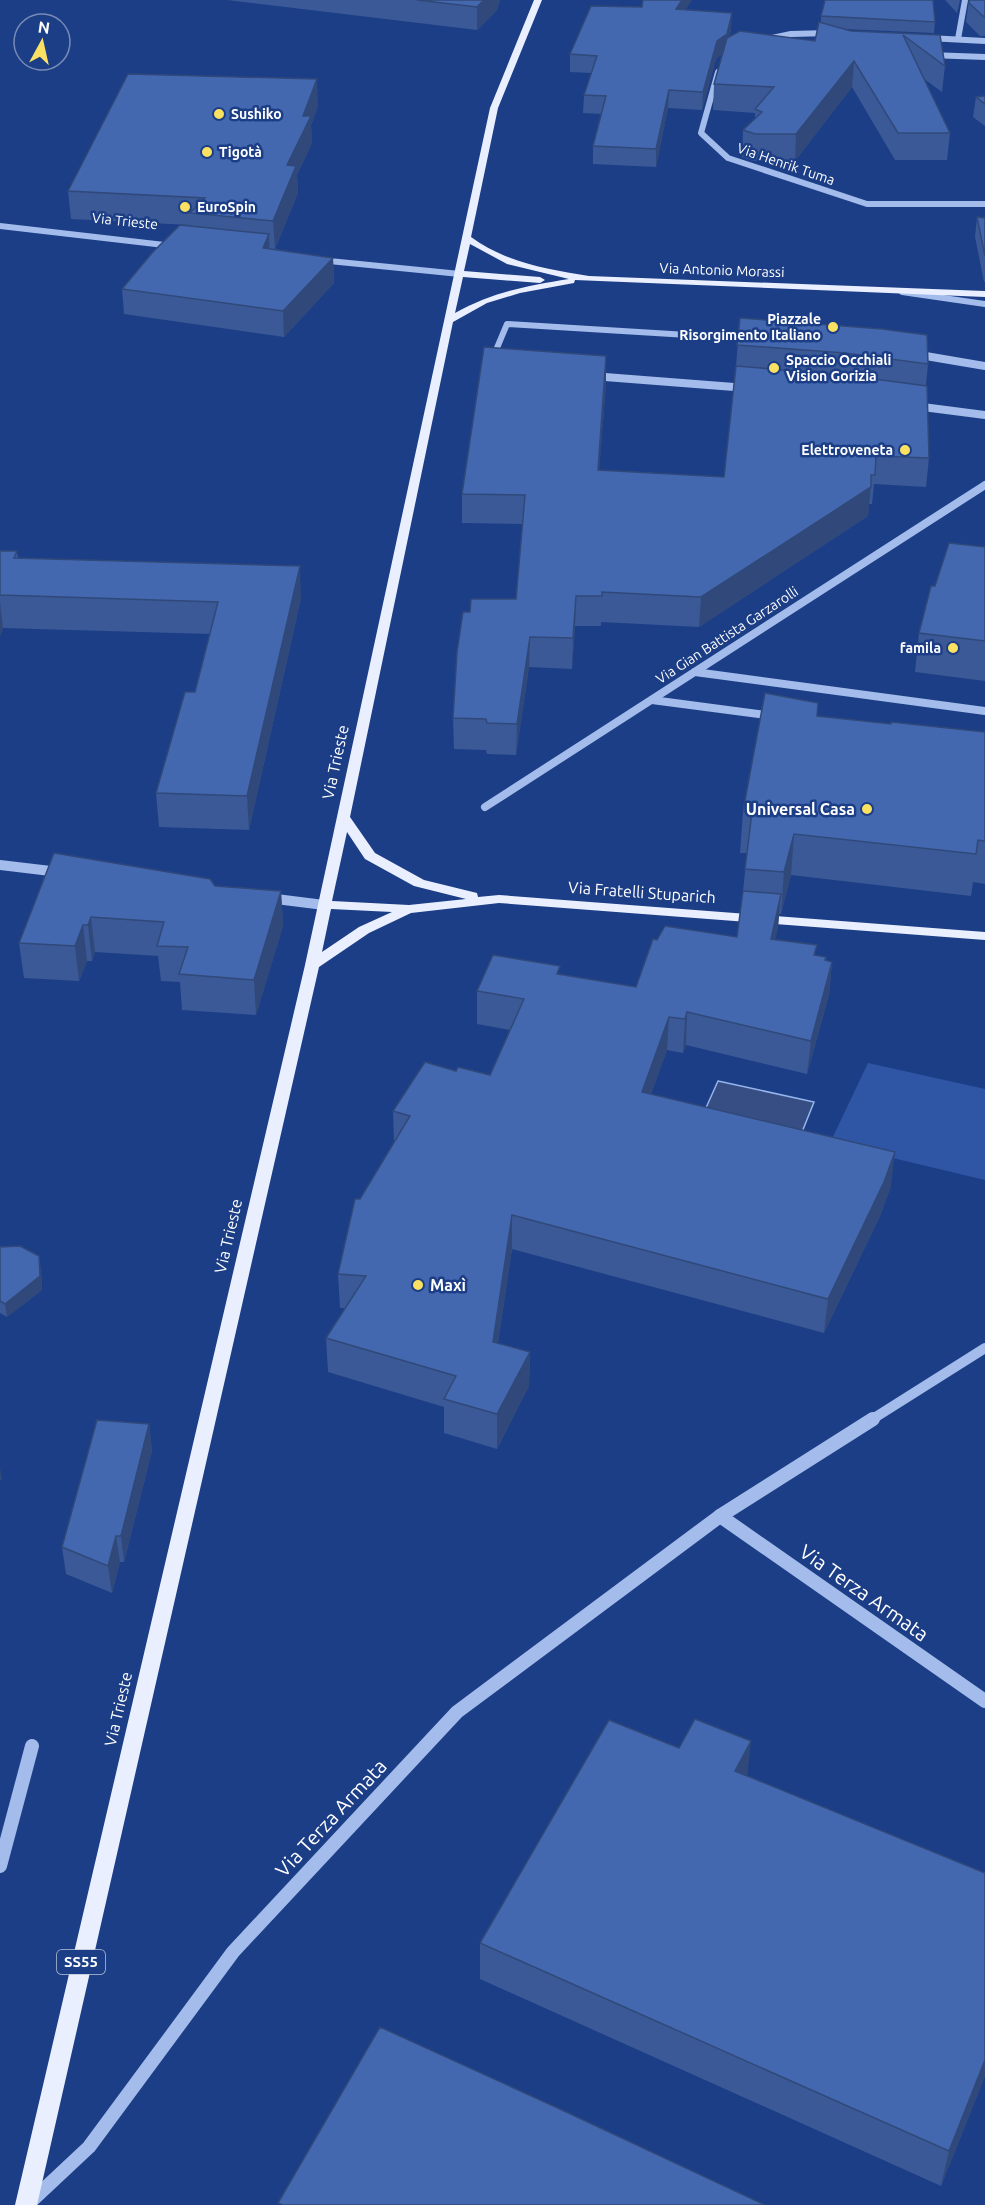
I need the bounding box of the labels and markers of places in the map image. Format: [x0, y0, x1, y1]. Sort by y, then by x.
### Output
place label: Sushiko [231, 106, 282, 122]
marker: Sushiko [212, 107, 226, 121]
place label: Tigotà [219, 144, 262, 160]
marker: Tigotà [200, 145, 214, 159]
place label: EuroSpin [197, 199, 256, 215]
marker: EuroSpin [178, 200, 192, 214]
place label: Piazzale Risorgimento Italiano [679, 311, 821, 343]
marker: Piazzale Risorgimento Italiano [826, 320, 840, 334]
place label: Spaccio Occhiali Vision Gorizia [786, 352, 891, 384]
marker: Spaccio Occhiali Vision Gorizia [767, 361, 781, 375]
place label: Elettroveneta [801, 442, 893, 458]
marker: Elettroveneta [898, 443, 912, 457]
place label: famila [900, 640, 941, 656]
marker: famila [946, 641, 960, 655]
place label: Universal Casa [746, 800, 855, 818]
marker: Universal Casa [860, 802, 874, 816]
place label: Maxì [430, 1276, 466, 1294]
marker: Maxì [411, 1278, 425, 1292]

